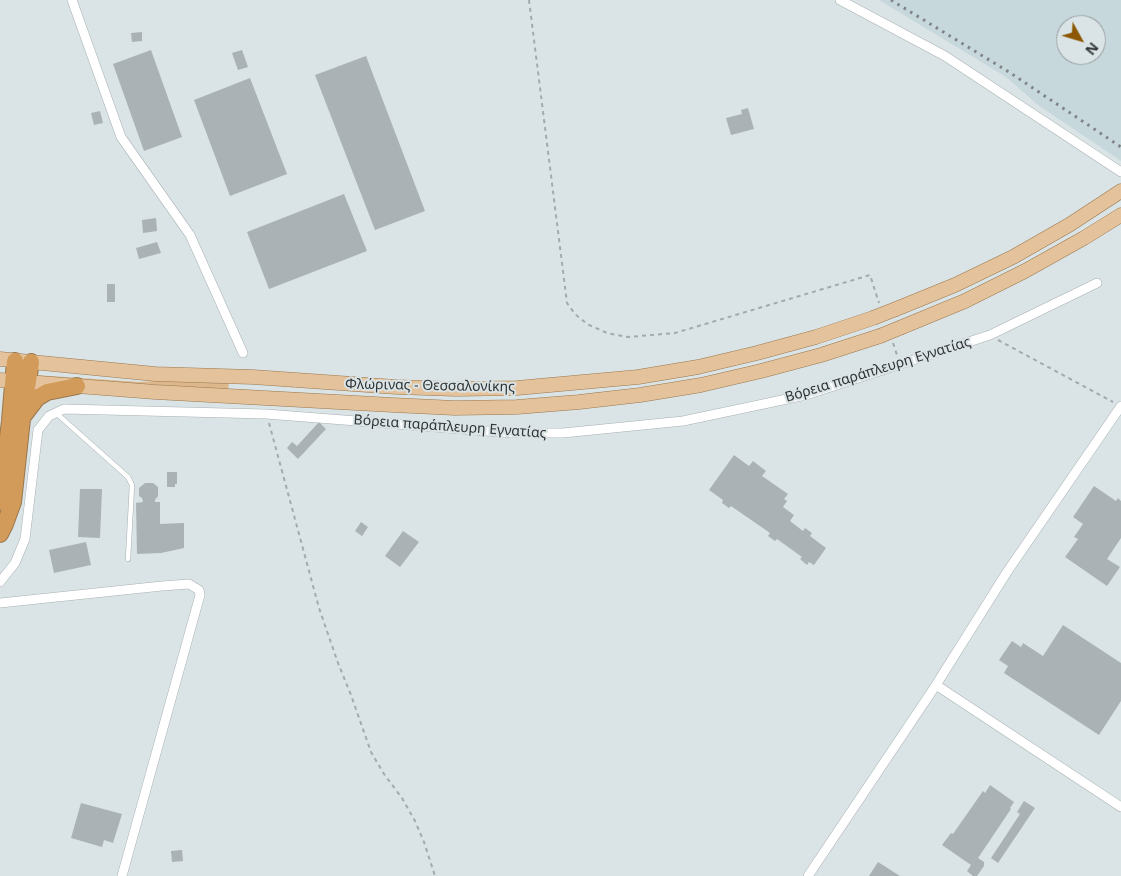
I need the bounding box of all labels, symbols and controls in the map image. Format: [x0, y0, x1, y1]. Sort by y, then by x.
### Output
north arrow [1056, 15, 1106, 65]
text: N [1081, 39, 1103, 60]
street label: Βόρεια παράπλευρη Εγνατίας [783, 334, 973, 406]
street label: Φλώρινας - Θεσσαλονίκης [345, 376, 515, 396]
street label: Βόρεια παράπλευρη Εγνατίας [353, 412, 547, 442]

